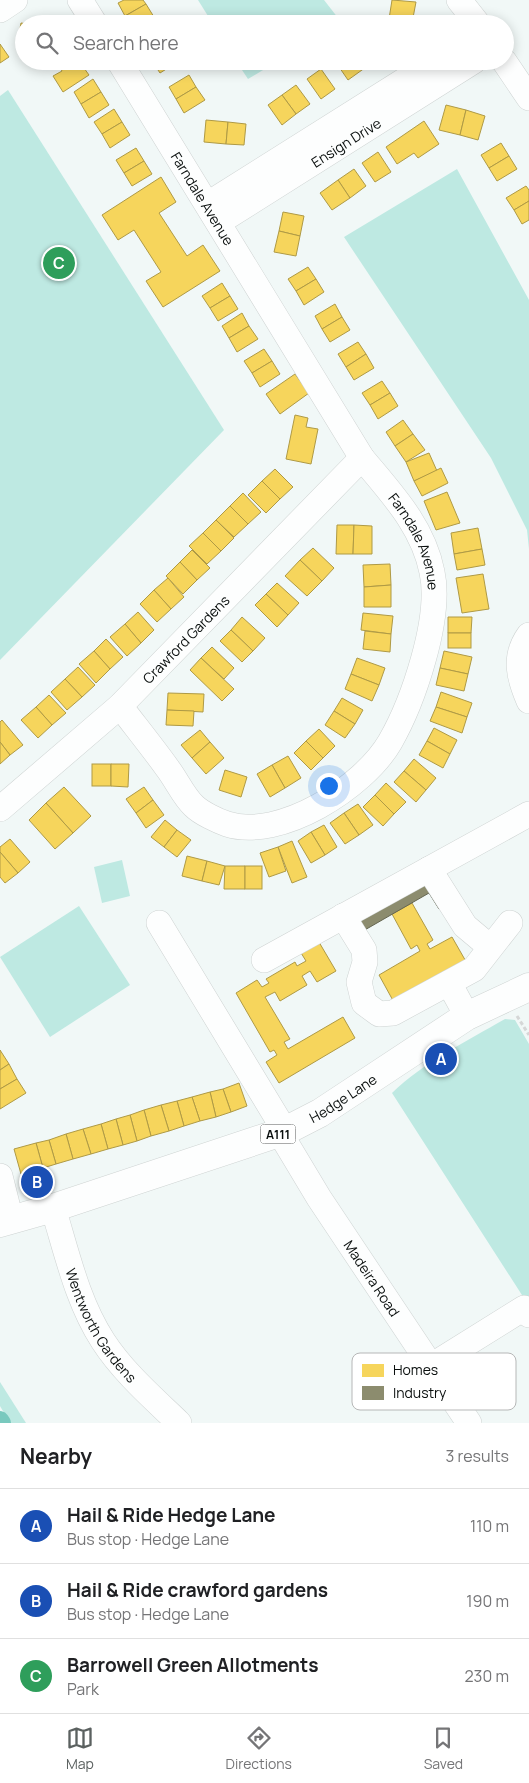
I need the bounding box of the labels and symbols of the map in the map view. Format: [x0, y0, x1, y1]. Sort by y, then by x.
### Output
street label: Ensign Drive [307, 113, 384, 171]
street label: Farndale Avenue [167, 148, 239, 249]
pin: C [43, 244, 75, 282]
street label: Farndale Avenue [385, 489, 444, 591]
street label: Crawford Gardens [138, 590, 233, 687]
your location [316, 773, 342, 799]
pin: A [425, 1040, 457, 1078]
street label: Hedge Lane [306, 1069, 380, 1127]
road number: A111 [260, 1124, 296, 1144]
pin: B [21, 1163, 53, 1201]
street label: Madeira Road [340, 1236, 405, 1320]
street label: Wentworth Gardens [62, 1266, 141, 1386]
legend [352, 1353, 516, 1410]
text: Homes [393, 1360, 438, 1379]
text: Industry [393, 1383, 447, 1402]

